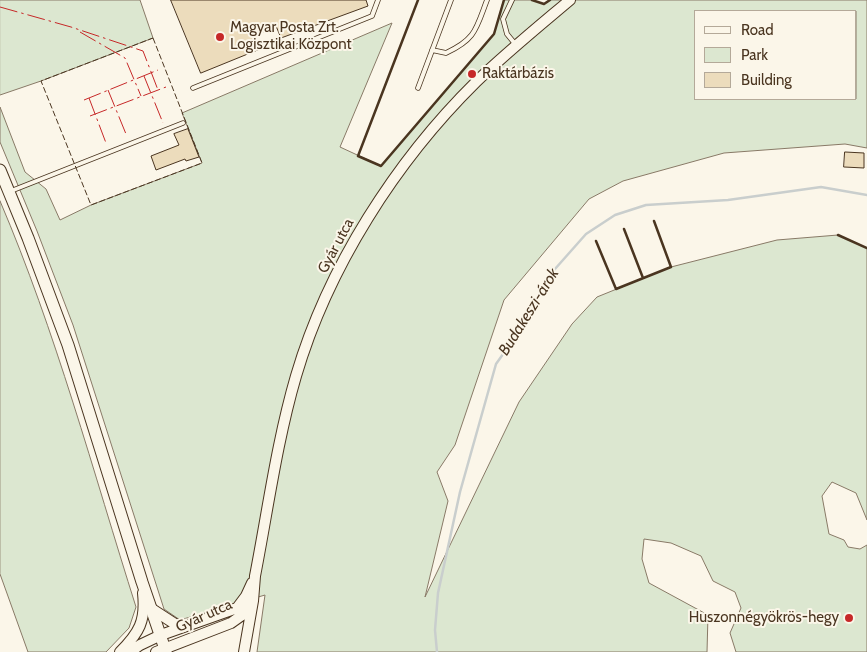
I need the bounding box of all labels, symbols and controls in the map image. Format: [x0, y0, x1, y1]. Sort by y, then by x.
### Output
legend [694, 10, 857, 100]
place label: Magyar Posta Zrt. Logisztikai Központ [230, 19, 352, 54]
text: Road [741, 21, 774, 39]
marker: Magyar Posta Zrt. Logisztikai Központ [214, 31, 226, 43]
text: Park [741, 46, 768, 64]
place label: Raktárbázis [482, 65, 554, 83]
marker: Raktárbázis [466, 68, 478, 80]
text: Building [741, 71, 792, 89]
street label: Gyár utca [314, 215, 358, 277]
water label: Budakeszi-árok [495, 265, 563, 359]
street label: Gyár utca [173, 596, 235, 636]
place label: Huszonnégyökrös-hegy [689, 609, 839, 627]
marker: Huszonnégyökrös-hegy [843, 612, 855, 624]

